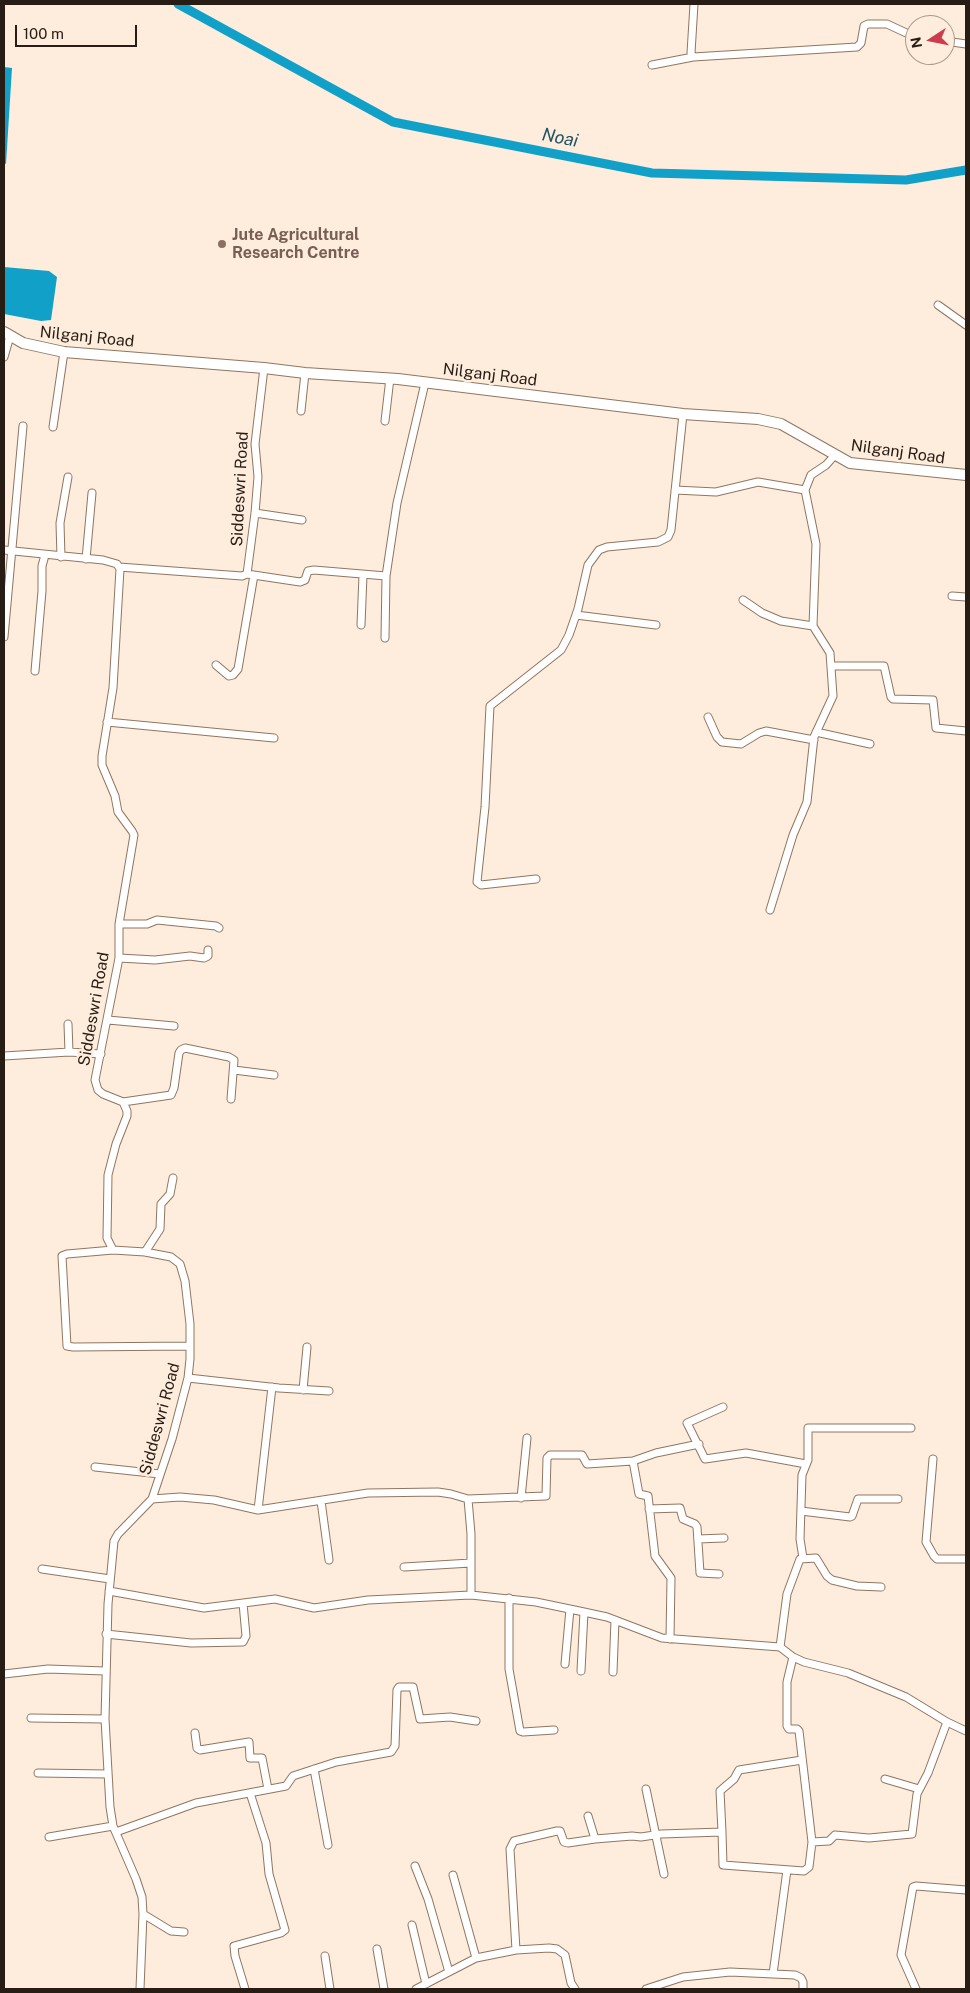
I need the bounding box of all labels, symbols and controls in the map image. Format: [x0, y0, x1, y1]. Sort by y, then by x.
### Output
scale bar [18, 15, 140, 47]
north arrow [905, 15, 955, 65]
text: 100 m [23, 25, 64, 42]
text: N [907, 36, 925, 50]
water label: Noai [540, 124, 580, 152]
place label: Jute Agricultural Research Centre [232, 225, 359, 263]
marker: Jute Agricultural Research Centre [216, 238, 228, 250]
street label: Nilganj Road [39, 322, 135, 352]
street label: Nilganj Road [442, 360, 538, 390]
street label: Siddeswri Road [227, 431, 253, 547]
street label: Nilganj Road [850, 436, 946, 468]
street label: Siddeswri Road [75, 951, 113, 1067]
street label: Siddeswri Road [136, 1361, 184, 1477]

